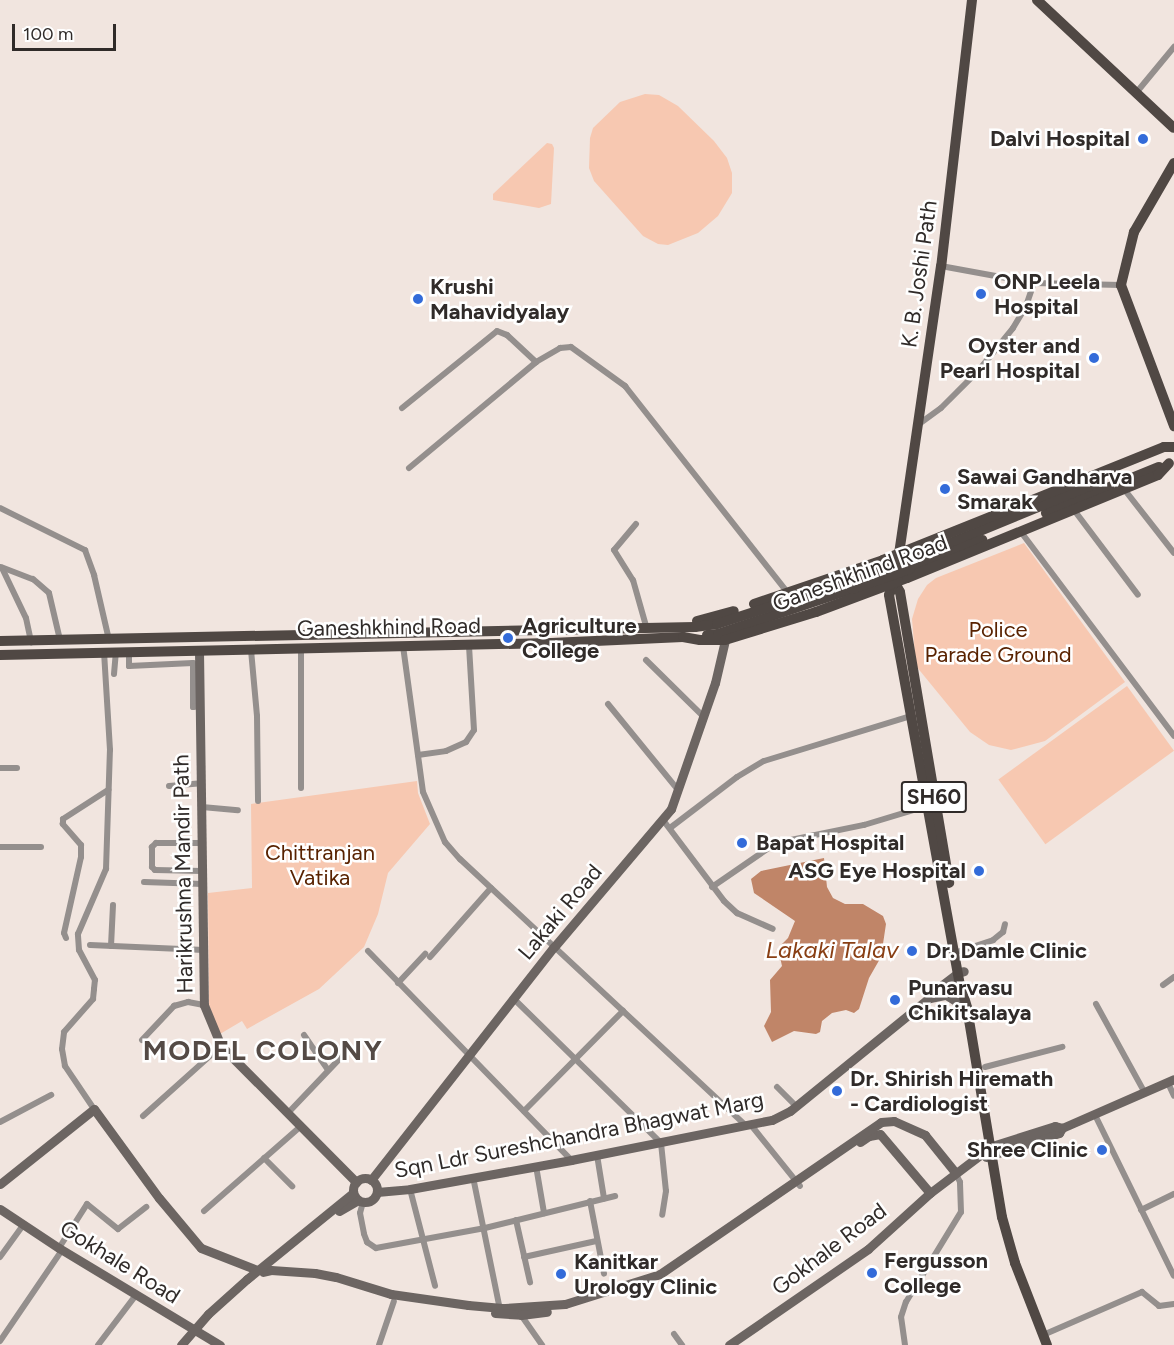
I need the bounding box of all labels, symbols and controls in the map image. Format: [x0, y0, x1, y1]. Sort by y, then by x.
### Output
scale bar [15, 12, 118, 50]
text: 100 m [23, 23, 73, 45]
place label: Dalvi Hospital [990, 126, 1130, 152]
marker: Dalvi Hospital [1134, 130, 1152, 148]
street label: K. B. Joshi Path [896, 199, 942, 349]
place label: ONP Leela Hospital [994, 268, 1100, 320]
place label: Krushi Mahavidyalay [430, 273, 569, 324]
marker: ONP Leela Hospital [972, 285, 990, 303]
marker: Krushi Mahavidyalay [411, 292, 425, 306]
place label: Oyster and Pearl Hospital [940, 332, 1080, 384]
marker: Oyster and Pearl Hospital [1085, 349, 1103, 367]
place label: Sawai Gandharva Smarak [957, 463, 1132, 514]
marker: Sawai Gandharva Smarak [938, 482, 952, 496]
street label: Ganeshkhind Road [769, 529, 951, 617]
street label: Ganeshkhind Road [297, 612, 481, 642]
place label: Agriculture College [522, 612, 637, 664]
park label: Police Parade Ground [924, 616, 1072, 668]
marker: Agriculture College [499, 629, 517, 647]
street label: Harikrushna Mandir Path [168, 754, 198, 994]
road number: SH60 [900, 779, 968, 815]
place label: Bapat Hospital [756, 830, 905, 856]
marker: Bapat Hospital [733, 834, 751, 852]
park label: Chittranjan Vatika [265, 839, 375, 890]
place label: ASG Eye Hospital [788, 858, 966, 884]
street label: Lakaki Road [513, 859, 607, 965]
marker: ASG Eye Hospital [970, 862, 988, 880]
water label: Lakaki Talav [766, 936, 898, 964]
place label: Dr. Damle Clinic [926, 938, 1087, 964]
marker: Dr. Damle Clinic [903, 942, 921, 960]
place label: Punarvasu Chikitsalaya [908, 974, 1032, 1026]
marker: Punarvasu Chikitsalaya [886, 991, 904, 1009]
district label: MODEL COLONY [143, 1033, 383, 1067]
place label: Dr. Shirish Hiremath - Cardiologist [850, 1065, 1053, 1116]
marker: Dr. Shirish Hiremath - Cardiologist [828, 1082, 846, 1100]
street label: Sqn Ldr Sureshchandra Bhagwat Marg [392, 1086, 766, 1184]
place label: Shree Clinic [967, 1137, 1088, 1163]
marker: Shree Clinic [1093, 1141, 1111, 1159]
street label: Gokhale Road [767, 1197, 891, 1301]
street label: Gokhale Road [55, 1215, 185, 1309]
place label: Fergusson College [884, 1247, 988, 1298]
place label: Kanitkar Urology Clinic [574, 1248, 717, 1300]
marker: Kanitkar Urology Clinic [552, 1265, 570, 1283]
marker: Fergusson College [865, 1266, 879, 1280]

